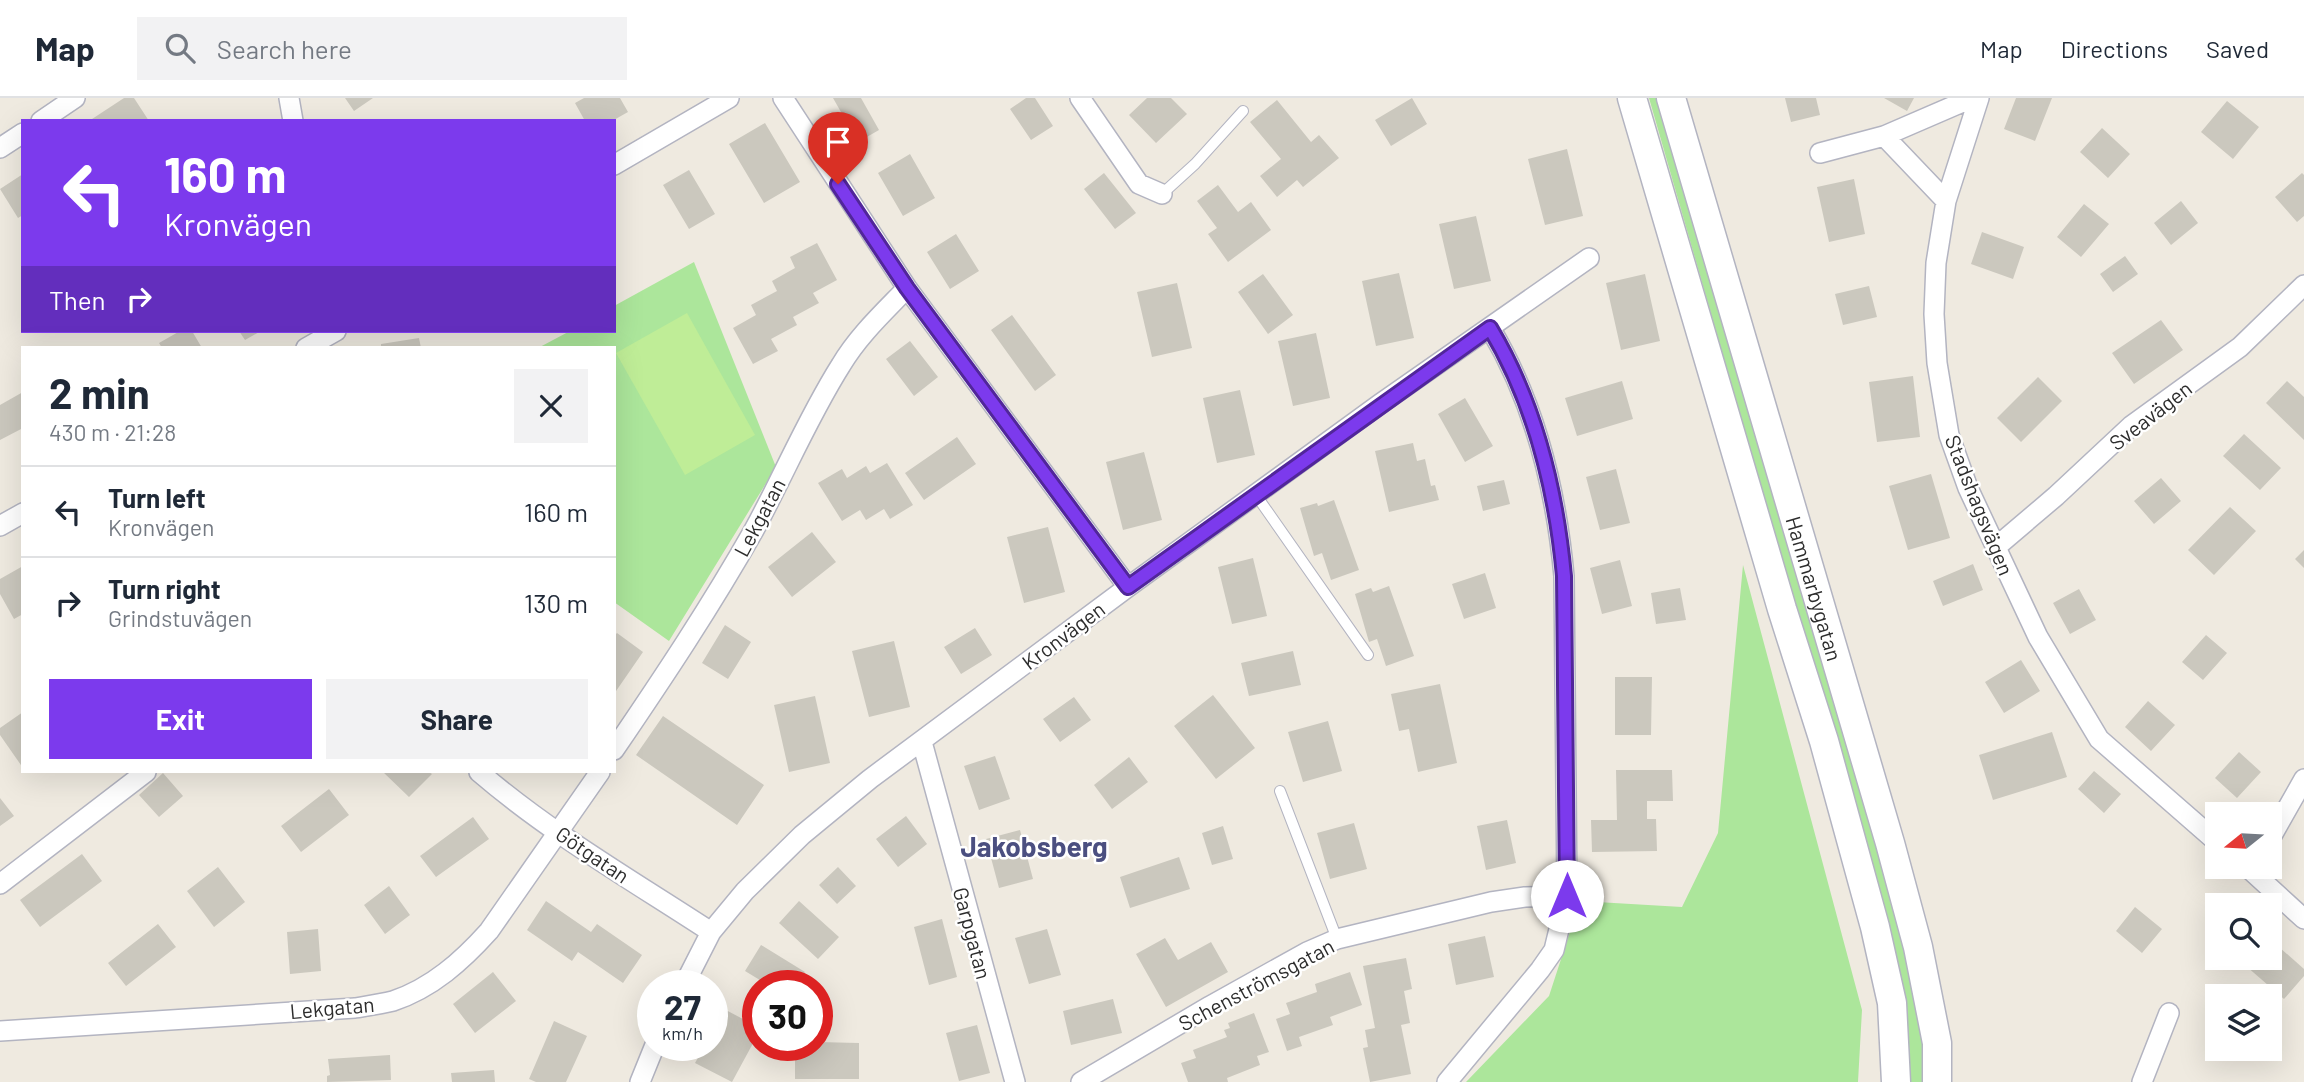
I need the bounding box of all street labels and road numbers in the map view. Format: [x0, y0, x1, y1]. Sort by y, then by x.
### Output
street label: Sveavägen [2104, 375, 2196, 455]
street label: Stadshagsvägen [1941, 431, 2019, 579]
street label: Lekgatan [728, 474, 790, 560]
street label: Hammarbygatan [1782, 513, 1848, 664]
street label: Kronvägen [1017, 596, 1109, 674]
street label: Götgatan [552, 820, 634, 888]
street label: Garpgatan [949, 884, 997, 982]
street label: Schenströmsgatan [1174, 932, 1338, 1036]
street label: Lekgatan [289, 991, 375, 1023]

